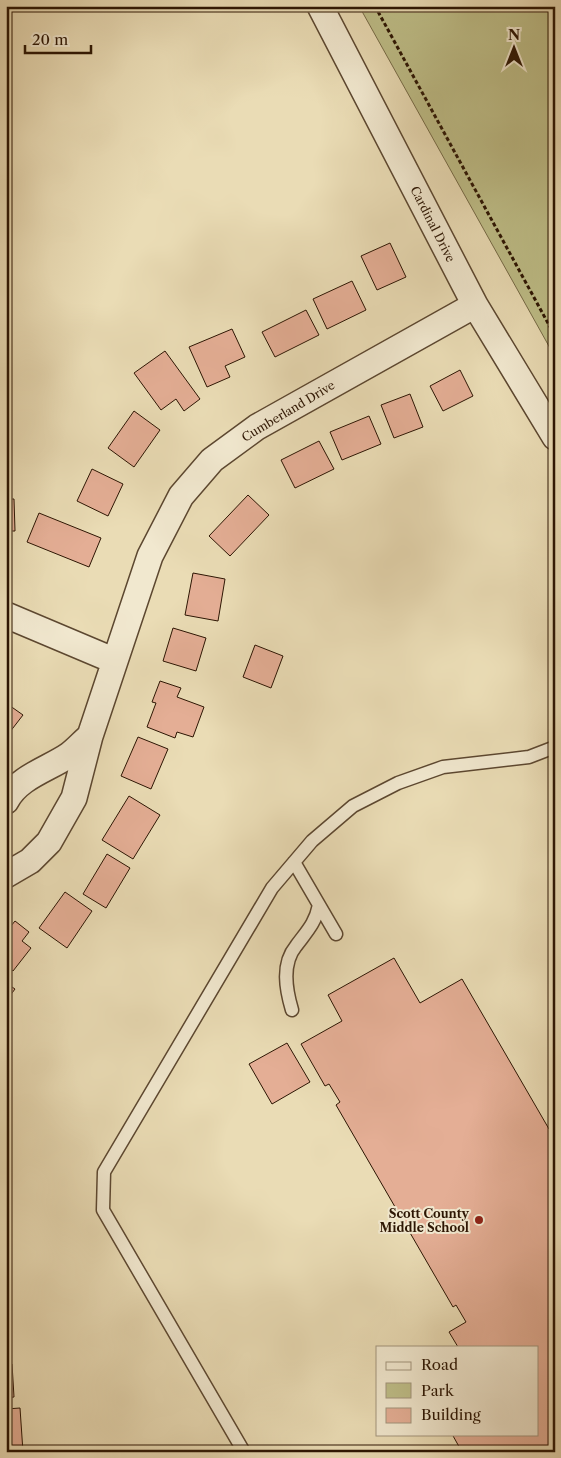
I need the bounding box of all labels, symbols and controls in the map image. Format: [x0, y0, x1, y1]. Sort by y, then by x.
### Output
scale bar [25, 22, 91, 54]
north arrow [488, 22, 538, 72]
text: N [508, 26, 520, 44]
text: 20 m [32, 30, 68, 49]
street label: Cardinal Drive [407, 184, 459, 265]
street label: Cumberland Drive [239, 377, 337, 445]
place label: Scott County Middle School [380, 1206, 470, 1235]
marker: Scott County Middle School [473, 1214, 485, 1226]
legend [376, 1346, 538, 1436]
text: Road [421, 1355, 458, 1374]
text: Park [421, 1381, 455, 1400]
text: Building [421, 1405, 481, 1424]

